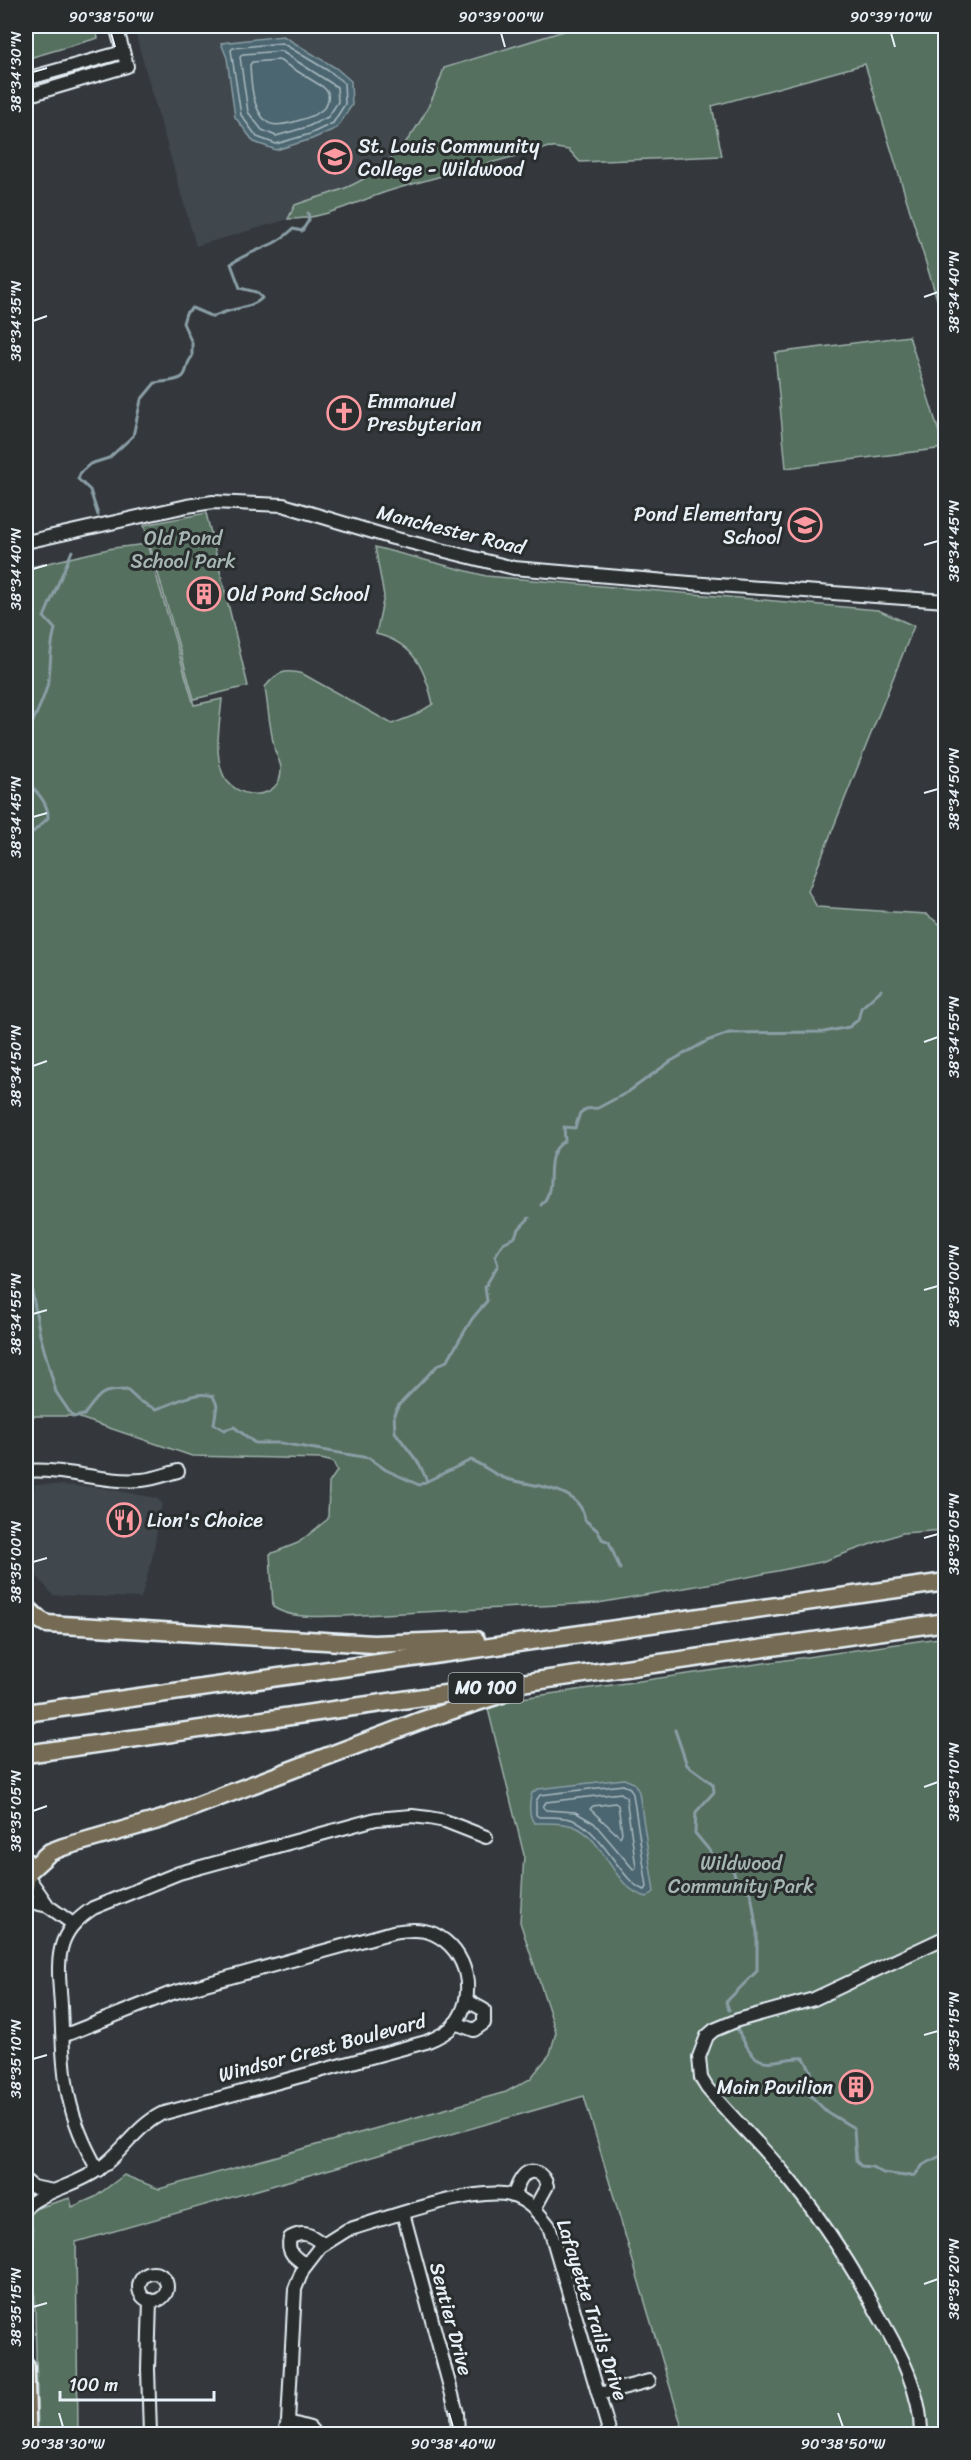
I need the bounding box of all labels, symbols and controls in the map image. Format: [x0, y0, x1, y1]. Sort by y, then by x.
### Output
text: 90°38'50"W [69, 4, 154, 30]
text: 90°39'00"W [459, 4, 544, 30]
text: 90°39'10"W [850, 4, 932, 30]
text: 38°34'30"N [3, 31, 29, 113]
place label: St. Louis Community College - Wildwood [358, 129, 540, 187]
school or university icon: St. Louis Community College - Wildwood [317, 139, 353, 175]
text: 38°34'40"N [941, 250, 967, 333]
text: 38°34'35"N [3, 280, 29, 361]
place label: Emmanuel Presbyterian [367, 384, 482, 442]
church icon: Emmanuel Presbyterian [326, 395, 362, 431]
street label: Manchester Road [373, 495, 530, 566]
place label: Pond Elementary School [634, 497, 783, 555]
text: 38°34'45"N [941, 499, 967, 582]
school or university icon: Pond Elementary School [787, 507, 823, 543]
park label: Old Pond School Park [130, 521, 236, 579]
text: 38°34'40"N [3, 527, 29, 610]
building icon: Old Pond School [186, 576, 222, 612]
place label: Old Pond School [227, 577, 371, 612]
text: 38°34'50"N [941, 747, 967, 830]
text: 38°34'45"N [3, 775, 29, 858]
text: 38°34'55"N [941, 995, 967, 1078]
text: 38°34'50"N [3, 1024, 29, 1107]
text: 38°35'00"N [941, 1244, 967, 1327]
text: 38°34'55"N [3, 1272, 29, 1355]
text: 38°35'05"N [941, 1492, 967, 1575]
restaurant icon: Lion's Choice [106, 1502, 142, 1538]
place label: Lion's Choice [147, 1503, 263, 1538]
text: 38°35'00"N [3, 1520, 29, 1603]
road number: MO 100 [448, 1673, 524, 1703]
text: 38°35'10"N [941, 1742, 967, 1822]
text: 38°35'05"N [3, 1769, 29, 1852]
park label: Wildwood Community Park [668, 1846, 814, 1904]
text: 38°35'15"N [941, 1991, 967, 2070]
street label: Windsor Crest Boulevard [214, 2003, 431, 2093]
text: 38°35'10"N [3, 2019, 29, 2099]
building icon: Main Pavilion [838, 2069, 874, 2105]
place label: Main Pavilion [717, 2070, 833, 2105]
street label: Lafayette Trails Drive [546, 2215, 638, 2405]
text: 38°35'20"N [941, 2238, 967, 2320]
street label: Sentier Drive [419, 2258, 483, 2380]
text: 38°35'15"N [3, 2267, 29, 2346]
scale bar [60, 2364, 214, 2402]
text: 100 m [69, 2369, 118, 2401]
text: 90°38'30"W [21, 2431, 105, 2457]
text: 90°38'40"W [411, 2431, 496, 2457]
text: 90°38'50"W [801, 2431, 886, 2457]

